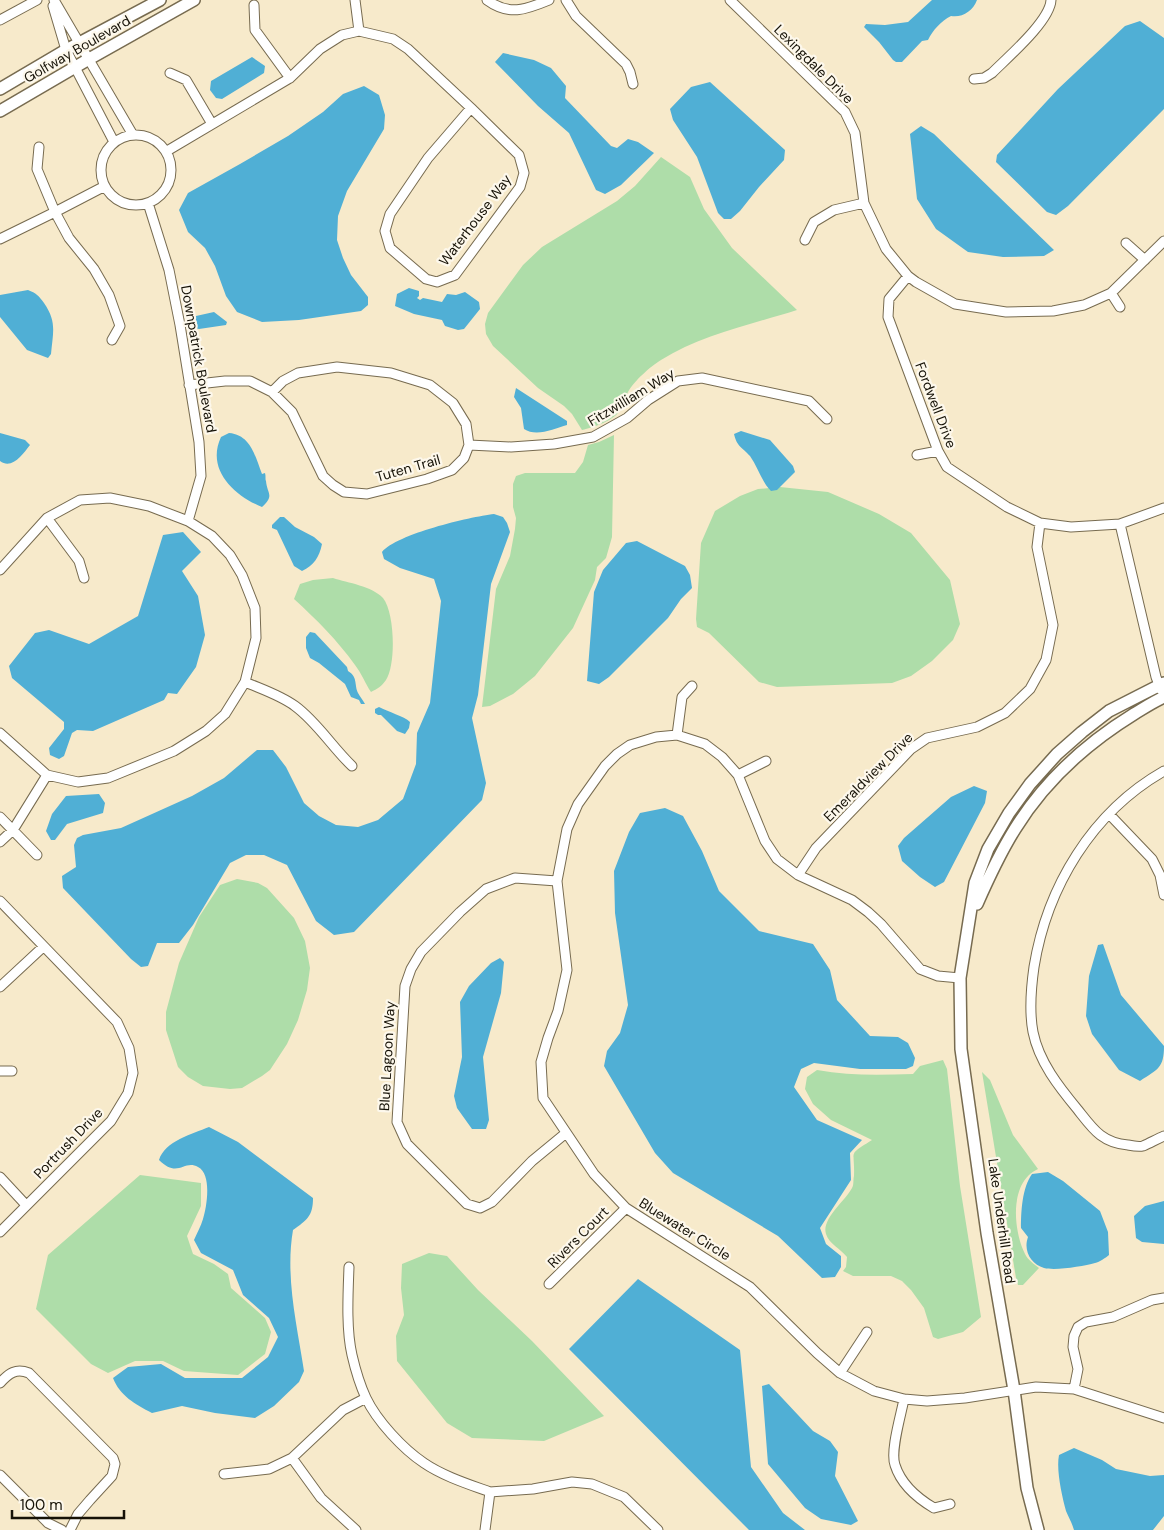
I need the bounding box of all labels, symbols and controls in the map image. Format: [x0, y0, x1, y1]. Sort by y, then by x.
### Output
street label: Golfway Boulevard [21, 11, 133, 87]
street label: Lexingdale Drive [771, 21, 857, 107]
street label: Waterhouse Way [435, 171, 515, 269]
street label: Downpatrick Boulevard [177, 284, 221, 434]
street label: Fordwell Drive [911, 359, 961, 451]
street label: Fitzwilliam Way [584, 364, 678, 430]
street label: Tuten Trail [374, 450, 442, 486]
street label: Emeraldview Drive [820, 729, 916, 825]
street label: Blue Lagoon Way [375, 1000, 399, 1112]
street label: Portrush Drive [30, 1104, 106, 1182]
street label: Lake Underhill Road [984, 1157, 1020, 1285]
street label: Bluewater Circle [636, 1194, 734, 1264]
street label: Rivers Court [543, 1202, 613, 1272]
scale bar [12, 1488, 125, 1520]
text: 100 m [20, 1495, 63, 1515]

